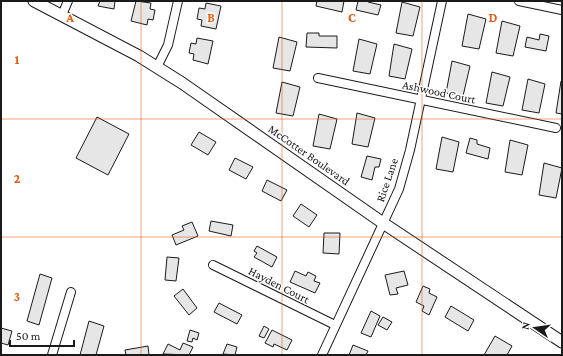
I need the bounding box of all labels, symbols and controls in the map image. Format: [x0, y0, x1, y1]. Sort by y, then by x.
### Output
text: A [65, 10, 74, 25]
text: B [207, 10, 215, 25]
text: C [348, 10, 356, 25]
text: D [489, 10, 498, 25]
text: 1 [15, 52, 20, 67]
street label: Ashwood Court [401, 77, 478, 107]
street label: McCotter Boulevard [266, 122, 353, 189]
street label: Rice Lane [373, 156, 401, 204]
text: 2 [14, 171, 21, 186]
street label: Hayden Court [246, 264, 313, 307]
text: 3 [14, 289, 20, 304]
north arrow [515, 308, 555, 348]
text: N [519, 320, 532, 331]
scale bar [10, 322, 74, 348]
text: 50 m [16, 329, 41, 343]

